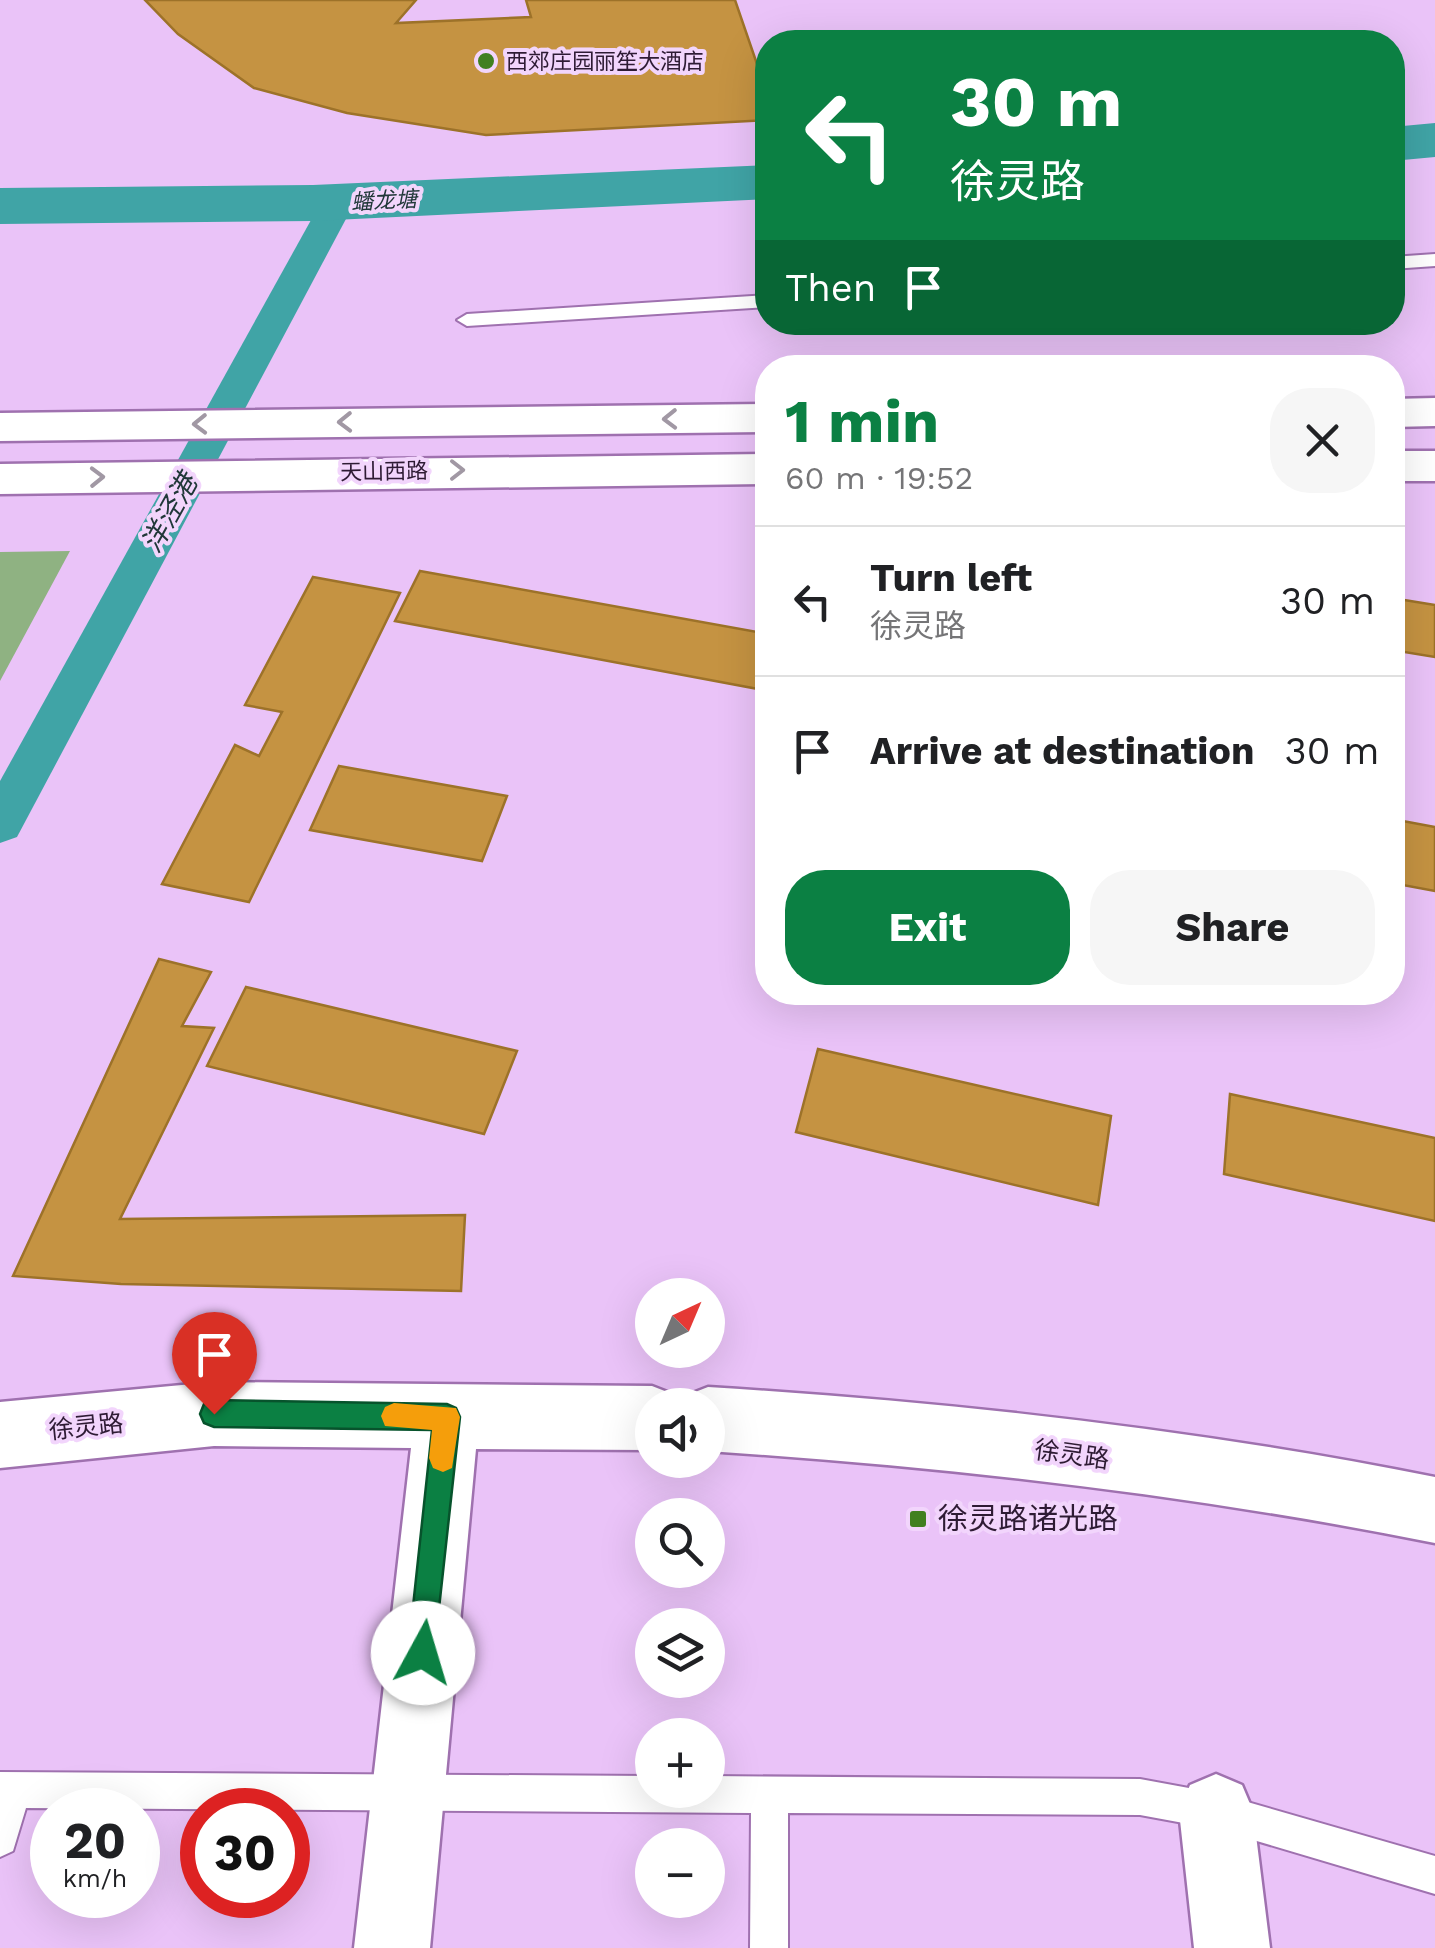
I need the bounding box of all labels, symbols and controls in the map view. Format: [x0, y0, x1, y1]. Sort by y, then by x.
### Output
place label: 西郊庄园丽笙大酒店 [506, 49, 704, 74]
marker: 西郊庄园丽笙大酒店 [475, 50, 497, 72]
text: 30 m [950, 61, 1122, 143]
icon: left [785, 70, 915, 200]
text: 徐灵路 [950, 155, 1085, 208]
water label: 蟠龙塘 [350, 186, 422, 215]
icon: arrive [896, 260, 951, 315]
text: Then [785, 266, 876, 310]
text: 1 min [785, 386, 939, 457]
button: close [1270, 388, 1375, 493]
one-way arrow [662, 408, 678, 430]
one-way arrow [337, 411, 352, 433]
one-way arrow [191, 413, 207, 434]
street label: 天山西路 [340, 458, 428, 485]
text: 60 m · 19:52 [785, 459, 973, 497]
one-way arrow [450, 460, 466, 481]
water label: 洋泾港 [135, 465, 206, 558]
one-way arrow [90, 466, 106, 487]
text: Turn left [870, 556, 1032, 600]
icon: left [785, 574, 840, 629]
text: 30 m [1280, 579, 1375, 623]
text: 徐灵路 [870, 607, 966, 645]
icon: arrive [785, 724, 840, 779]
text: Arrive at destination [870, 729, 1255, 773]
text: 30 m [1285, 729, 1380, 773]
button: Exit [785, 870, 1070, 985]
button: Share [1090, 870, 1375, 985]
north arrow [635, 1278, 725, 1368]
map controls [635, 1278, 725, 1918]
pin [172, 1312, 257, 1415]
icon: arrive [187, 1327, 242, 1382]
button: sound [635, 1388, 725, 1478]
street label: 徐灵路 [47, 1408, 125, 1445]
street label: 徐灵路 [1033, 1435, 1111, 1474]
button: search [635, 1498, 725, 1588]
place label: 徐灵路诸光路 [938, 1501, 1118, 1536]
marker: 徐灵路诸光路 [907, 1508, 929, 1530]
position arrow [371, 1601, 475, 1705]
button: layers [635, 1608, 725, 1698]
button: + [635, 1718, 725, 1808]
speed limit sign: 30 [180, 1788, 310, 1918]
text: 20 [64, 1811, 126, 1870]
button: − [635, 1828, 725, 1918]
text: km/h [63, 1864, 127, 1893]

